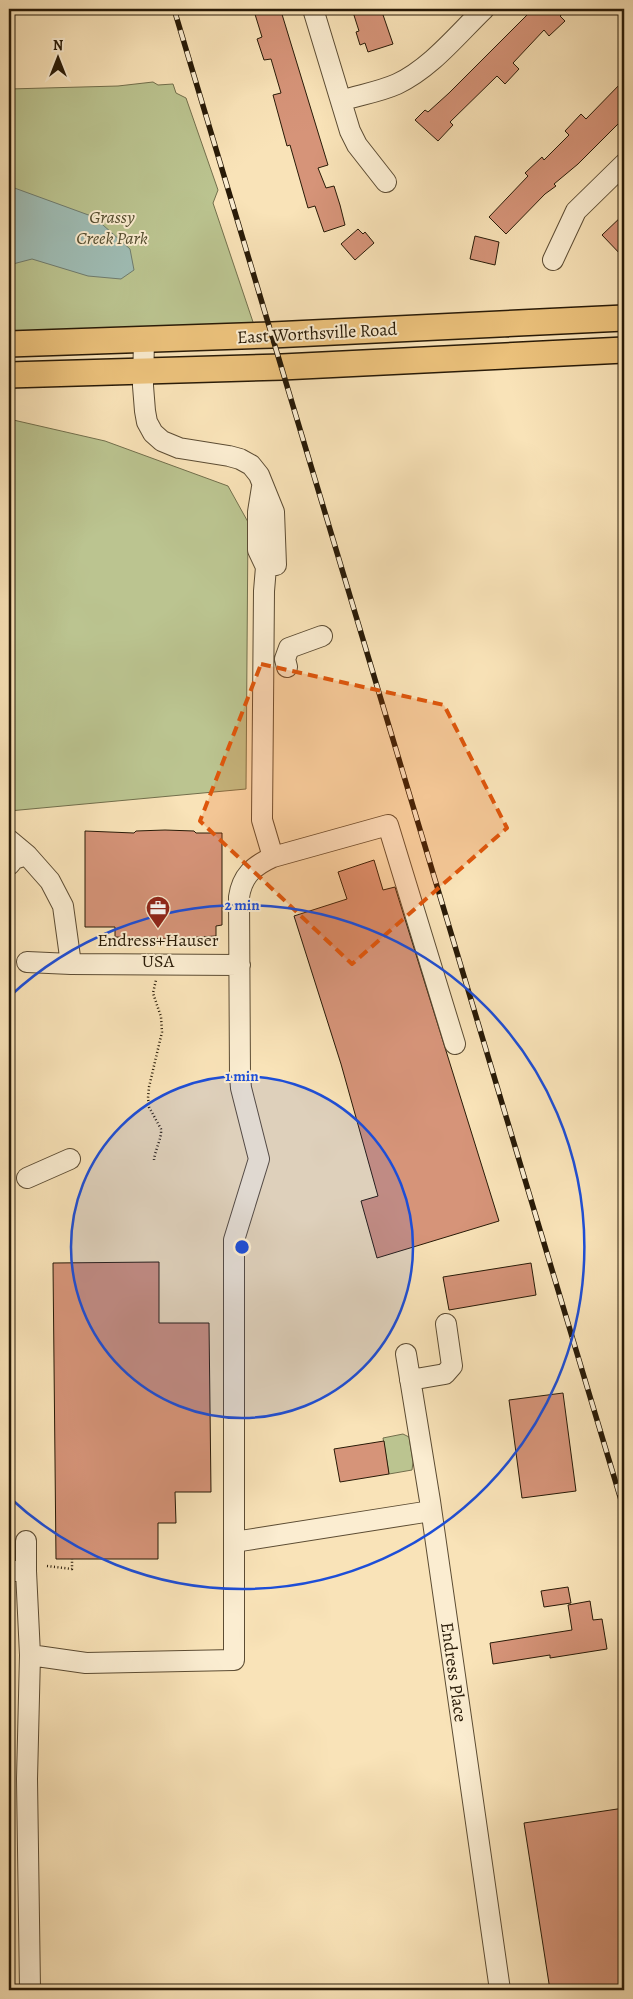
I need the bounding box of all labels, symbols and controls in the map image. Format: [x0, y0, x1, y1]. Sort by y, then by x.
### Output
north arrow [32, 32, 82, 82]
text: N [53, 36, 63, 55]
park label: Grassy Creek Park [76, 205, 148, 250]
street label: East Worthsville Road [236, 317, 398, 349]
office icon: Endress+Hauser USA [145, 895, 171, 929]
text: 2 min [224, 895, 260, 915]
place label: Endress+Hauser USA [97, 928, 219, 973]
text: 1 min [225, 1066, 259, 1086]
centre of rings [233, 1238, 251, 1256]
street label: Endress Place [435, 1621, 473, 1723]

